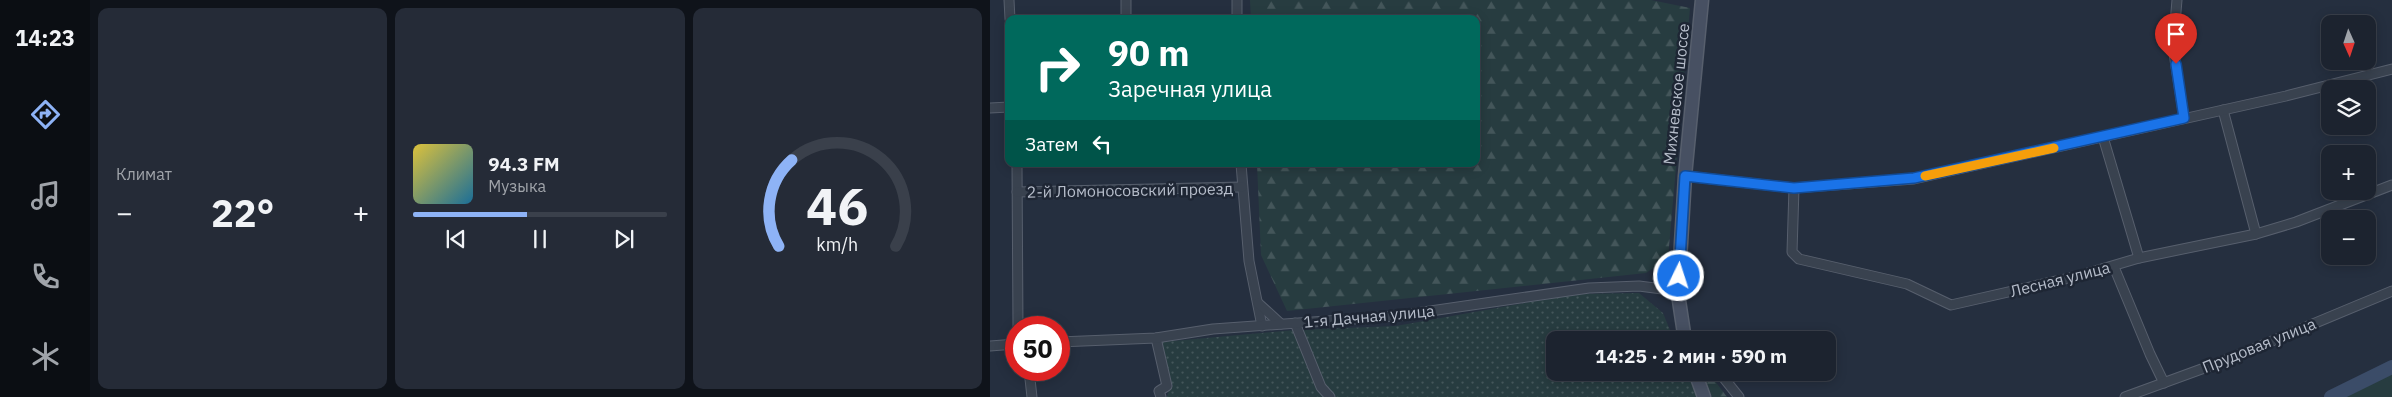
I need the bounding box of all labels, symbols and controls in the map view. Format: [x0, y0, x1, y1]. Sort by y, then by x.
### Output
pin [2155, 13, 2197, 64]
north arrow [2321, 15, 2376, 70]
map controls [2321, 15, 2376, 265]
icon: arrive [2162, 20, 2190, 48]
street label: Михневское шоссе [1659, 22, 1693, 166]
text: 14:23 [15, 23, 75, 52]
text: 90 m [1108, 30, 1190, 76]
icon: right [1025, 35, 1090, 100]
text: Заречная улица [1108, 74, 1272, 103]
button: layers [2321, 80, 2376, 135]
icon: directions [28, 97, 63, 132]
icon: left [1088, 130, 1116, 158]
text: Затем [1025, 132, 1078, 156]
button: + [2321, 145, 2376, 200]
text: 94.3 FM [488, 152, 560, 176]
text: Климат [116, 164, 172, 184]
text: 46 [806, 172, 869, 239]
text: Музыка [488, 176, 546, 196]
icon: music [28, 178, 63, 213]
street label: 2-й Ломоносовский проезд [1027, 178, 1234, 202]
text: 22° [211, 188, 274, 237]
text: − [116, 194, 133, 231]
text: + [353, 194, 369, 231]
button: − [2321, 210, 2376, 265]
icon: previous [442, 225, 470, 253]
icon: pause [526, 225, 554, 253]
icon: next [610, 225, 638, 253]
text: km/h [816, 233, 858, 256]
position arrow [1652, 249, 1704, 301]
street label: Лесная улица [2008, 257, 2113, 301]
icon: phone [28, 259, 63, 294]
street label: 1-я Дачная улица [1303, 300, 1436, 332]
street label: Прудовая улица [2199, 313, 2319, 377]
speed limit sign: 50 [1005, 316, 1070, 381]
icon: climate [28, 339, 63, 374]
text: 14:25 · 2 мин · 590 m [1595, 344, 1787, 368]

